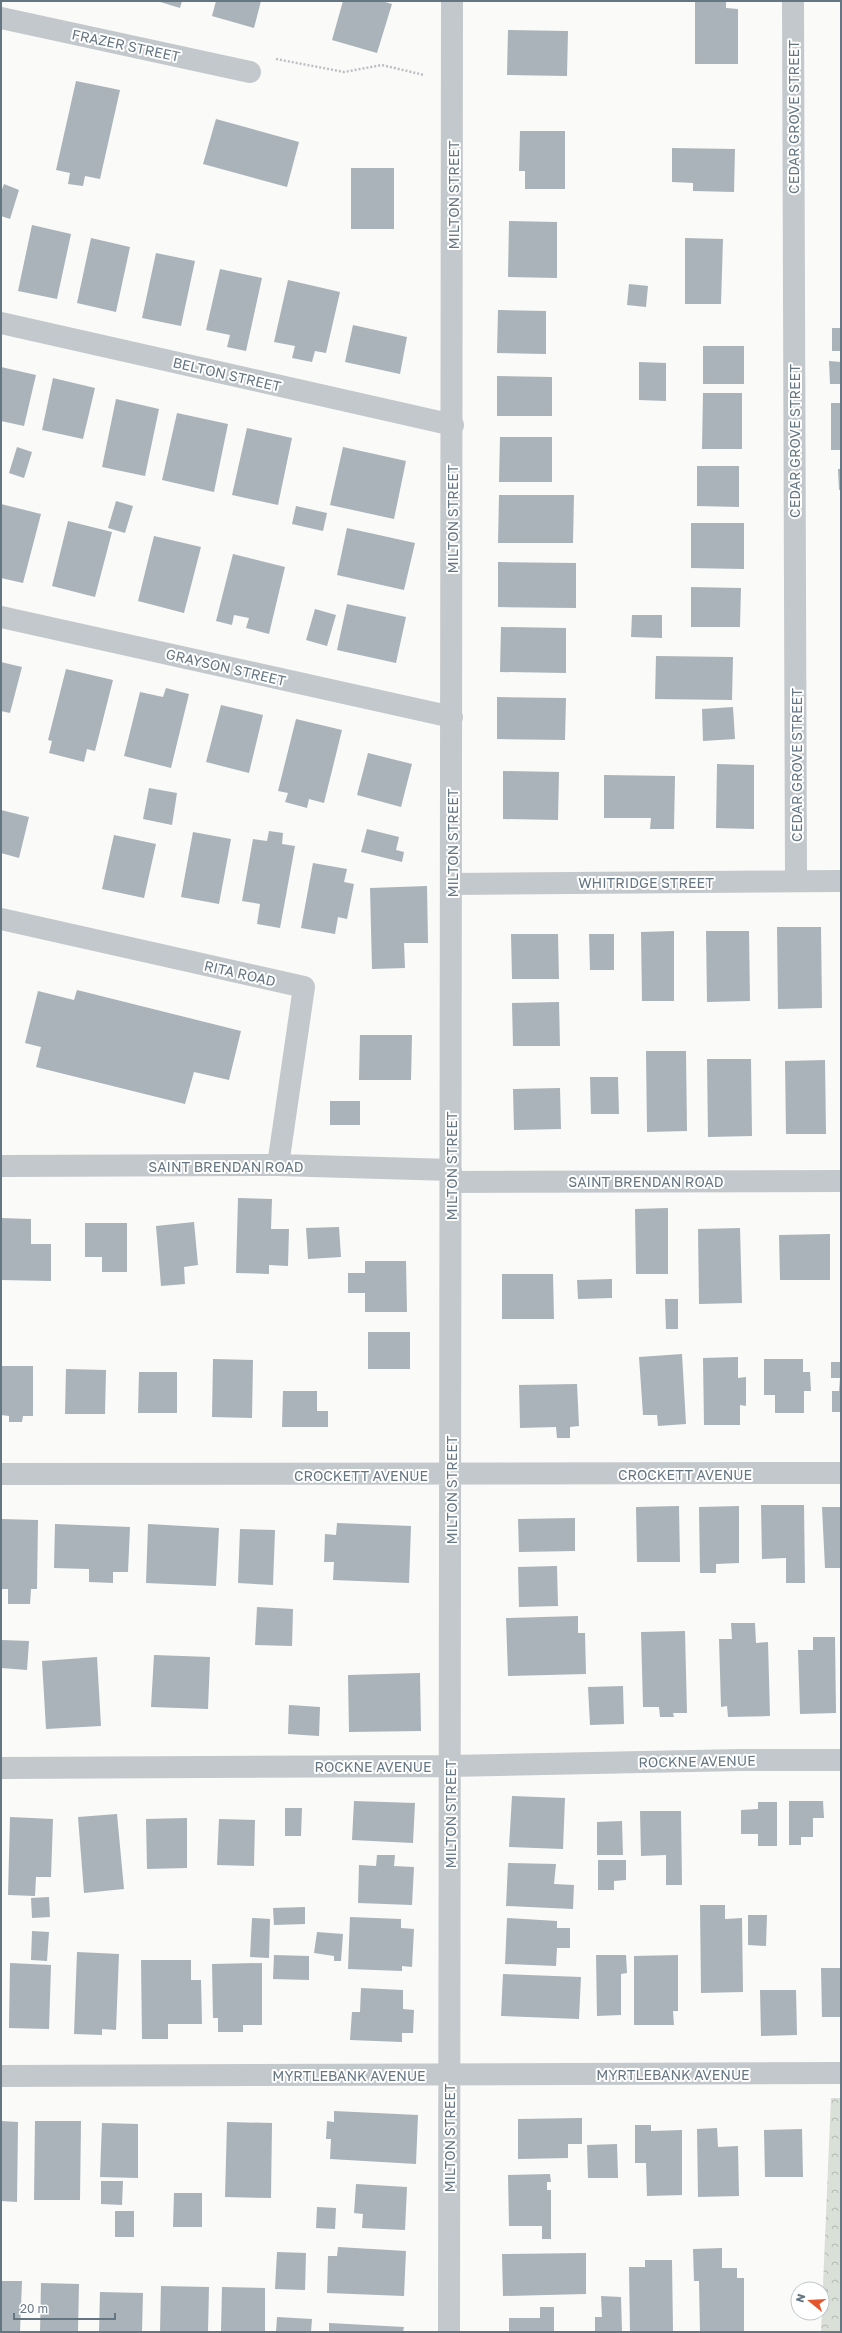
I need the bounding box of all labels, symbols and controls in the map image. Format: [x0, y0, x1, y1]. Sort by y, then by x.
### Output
street label: FRAZER STREET [70, 25, 182, 65]
street label: CEDAR GROVE STREET [785, 40, 802, 194]
street label: MILTON STREET [445, 140, 462, 250]
street label: BELTON STREET [171, 353, 283, 395]
street label: CEDAR GROVE STREET [786, 364, 803, 518]
street label: MILTON STREET [444, 464, 461, 574]
street label: GRAYSON STREET [164, 645, 288, 689]
street label: CEDAR GROVE STREET [788, 688, 805, 842]
street label: MILTON STREET [444, 788, 461, 898]
street label: WHITRIDGE STREET [578, 874, 714, 891]
street label: RITA ROAD [202, 956, 278, 990]
street label: MILTON STREET [443, 1111, 460, 1221]
street label: SAINT BRENDAN ROAD [148, 1158, 304, 1175]
street label: SAINT BRENDAN ROAD [568, 1173, 724, 1190]
street label: MILTON STREET [443, 1435, 460, 1545]
street label: CROCKETT AVENUE [618, 1466, 752, 1483]
street label: CROCKETT AVENUE [294, 1467, 428, 1484]
street label: ROCKNE AVENUE [638, 1751, 756, 1771]
street label: ROCKNE AVENUE [314, 1758, 432, 1775]
street label: MILTON STREET [442, 1759, 459, 1869]
street label: MYRTLEBANK AVENUE [596, 2066, 750, 2083]
street label: MYRTLEBANK AVENUE [272, 2067, 426, 2084]
street label: MILTON STREET [441, 2083, 458, 2193]
north arrow [790, 2281, 830, 2321]
text: N [793, 2292, 807, 2304]
scale bar [14, 2295, 115, 2321]
text: 20 m [20, 2301, 48, 2316]

